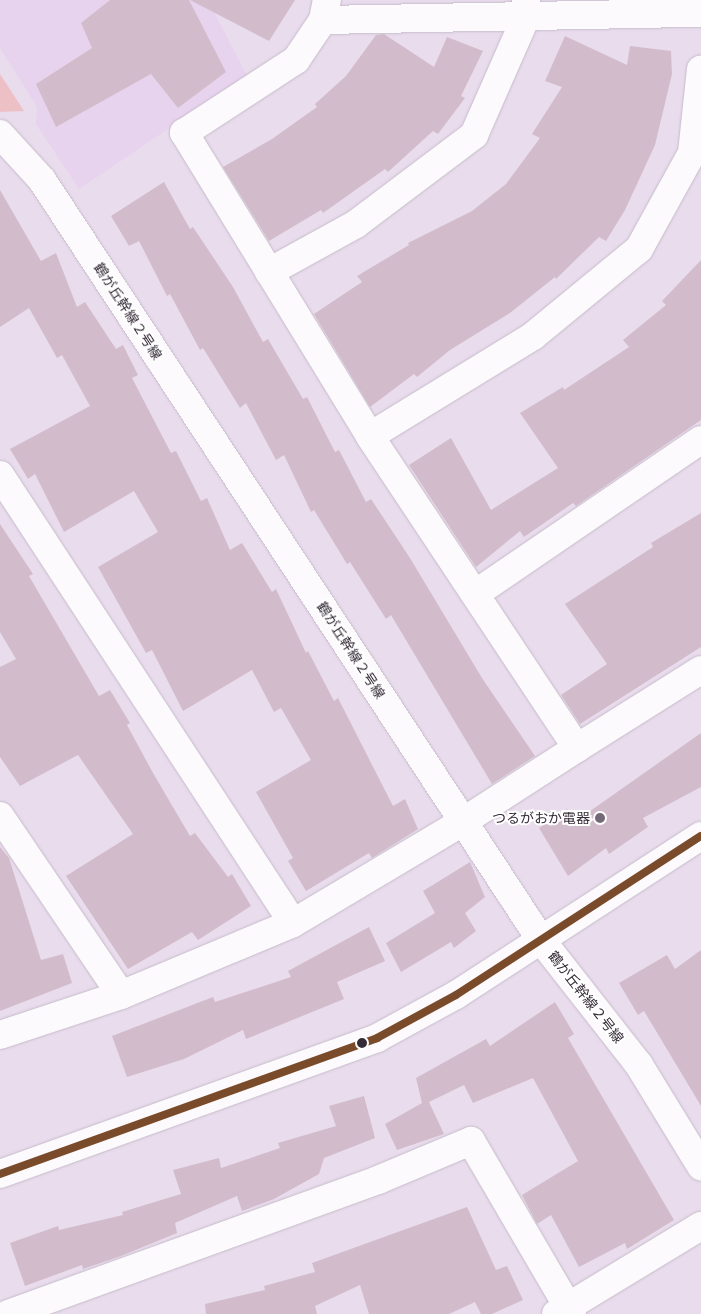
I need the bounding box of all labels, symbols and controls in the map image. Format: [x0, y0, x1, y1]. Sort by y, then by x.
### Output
street label: 鶴が丘幹線２号線 [90, 259, 166, 363]
street label: 鶴が丘幹線２号線 [313, 598, 389, 702]
place label: つるがおか電器 [492, 810, 590, 826]
marker: つるがおか電器 [594, 812, 606, 824]
street label: 鶴が丘幹線２号線 [545, 948, 627, 1046]
unlabelled marker [357, 1038, 367, 1048]

